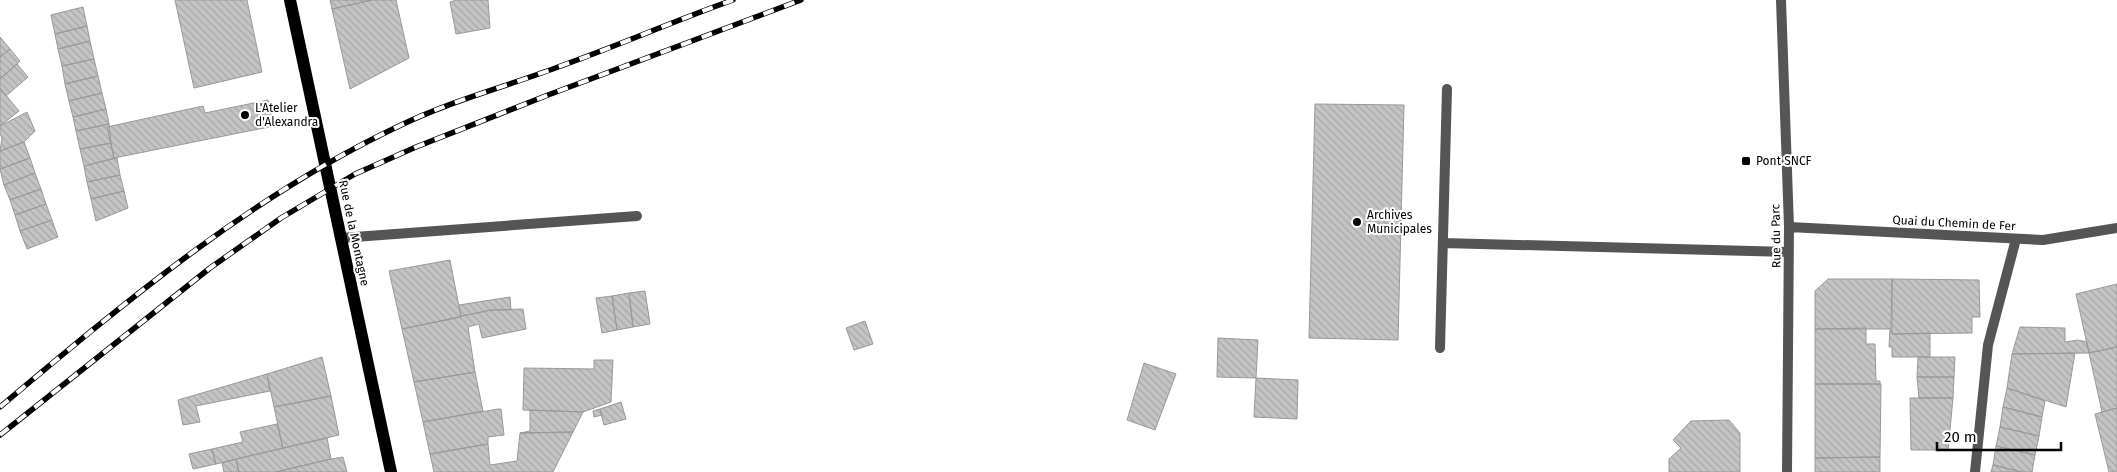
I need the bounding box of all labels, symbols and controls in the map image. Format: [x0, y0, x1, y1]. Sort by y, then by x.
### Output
place label: L'Atelier d'Alexandra [255, 101, 318, 129]
marker: L'Atelier d'Alexandra [239, 109, 251, 121]
place label: Pont SNCF [1756, 154, 1812, 168]
marker: Pont SNCF [1740, 155, 1752, 167]
street label: Rue de la Montagne [336, 179, 372, 287]
street label: Rue du Parc [1768, 204, 1784, 268]
place label: Archives Municipales [1367, 208, 1432, 236]
street label: Quai du Chemin de Fer [1892, 213, 2016, 233]
marker: Archives Municipales [1351, 216, 1363, 228]
scale bar [1937, 420, 2061, 452]
text: 20 m [1944, 428, 1977, 446]

